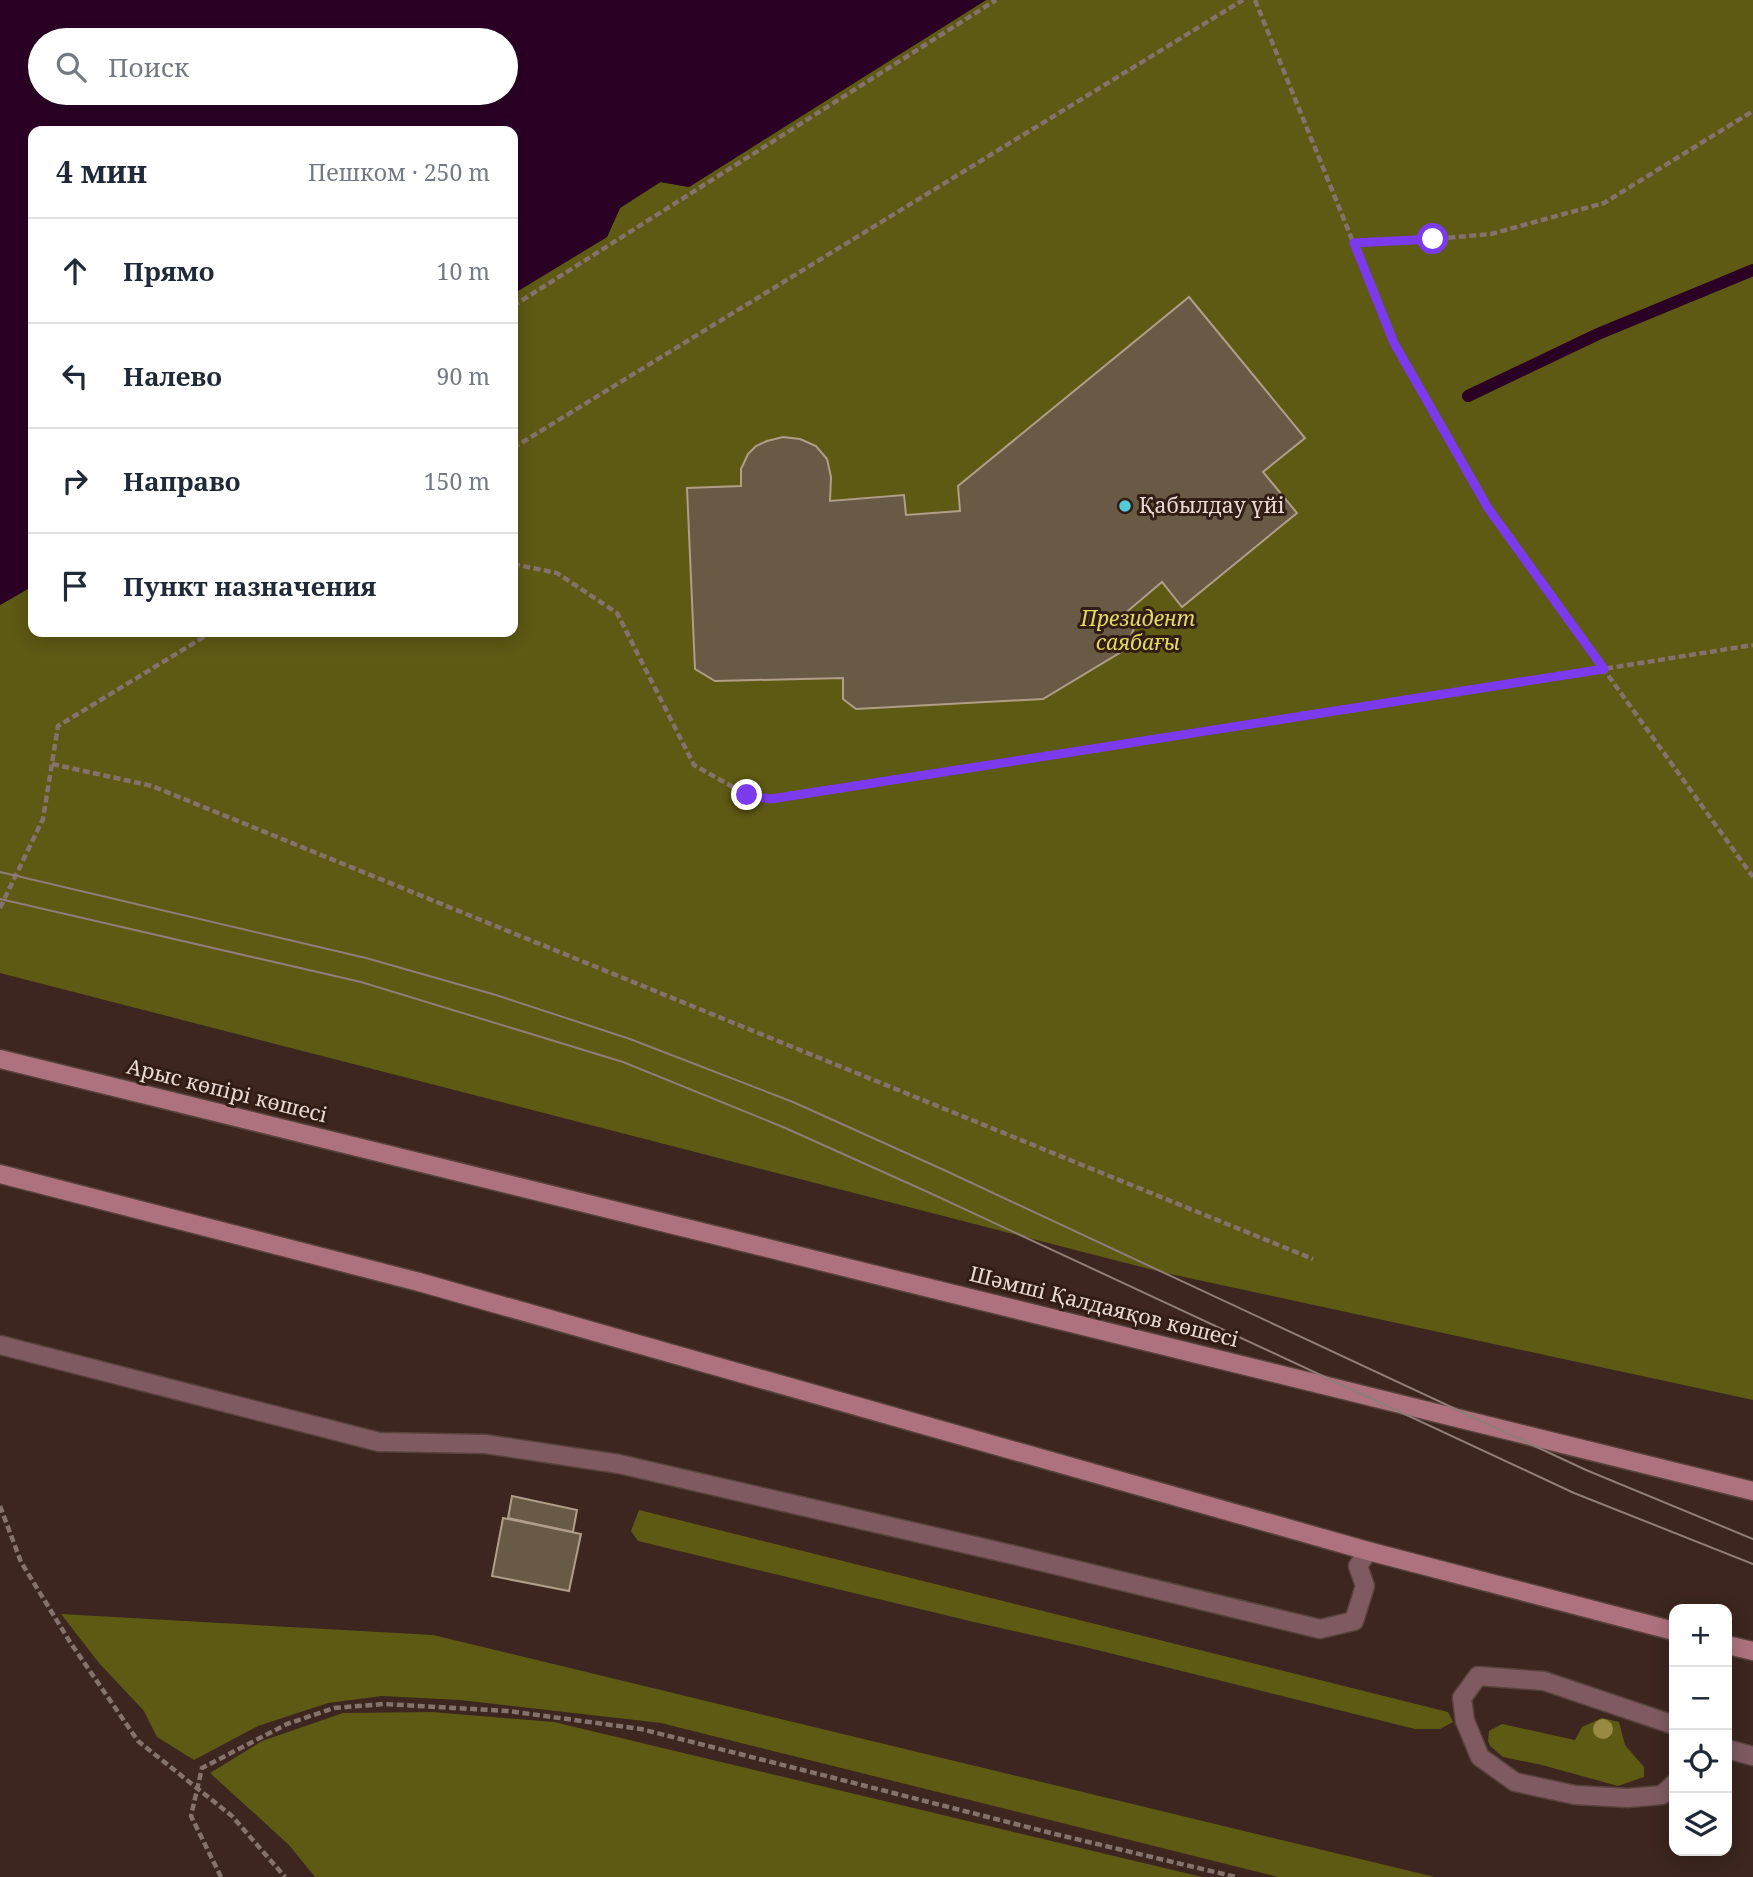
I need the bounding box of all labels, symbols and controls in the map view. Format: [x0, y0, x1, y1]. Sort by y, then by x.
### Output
search box [28, 28, 518, 105]
icon: search [52, 48, 90, 86]
text: Поиск [108, 49, 189, 85]
text: 4 мин [56, 151, 147, 192]
text: Пешком · 250 m [308, 156, 490, 188]
route start [1417, 223, 1448, 254]
icon: ahead [56, 252, 94, 290]
text: Прямо [123, 253, 214, 289]
text: 10 m [437, 255, 490, 287]
icon: left [56, 357, 94, 395]
text: Налево [123, 358, 222, 394]
text: 90 m [437, 360, 490, 392]
icon: right [56, 462, 94, 500]
text: Направо [123, 463, 241, 499]
text: 150 m [424, 465, 490, 497]
place label: Қабылдау үйі [1139, 491, 1285, 519]
marker: Қабылдау үйі [1117, 498, 1133, 514]
icon: arrive [56, 567, 94, 605]
text: Пункт назначения [123, 568, 376, 604]
park label: Президент саябағы [1080, 604, 1196, 656]
route end [731, 779, 762, 810]
street label: Арыс көпірі көшесі [124, 1052, 331, 1129]
street label: Шәмші Қалдаяқов көшесі [967, 1259, 1242, 1353]
map controls [1669, 1604, 1732, 1856]
button: + [1669, 1604, 1732, 1667]
button: − [1669, 1667, 1732, 1730]
button: locate [1669, 1730, 1732, 1793]
button: layers [1669, 1793, 1732, 1856]

